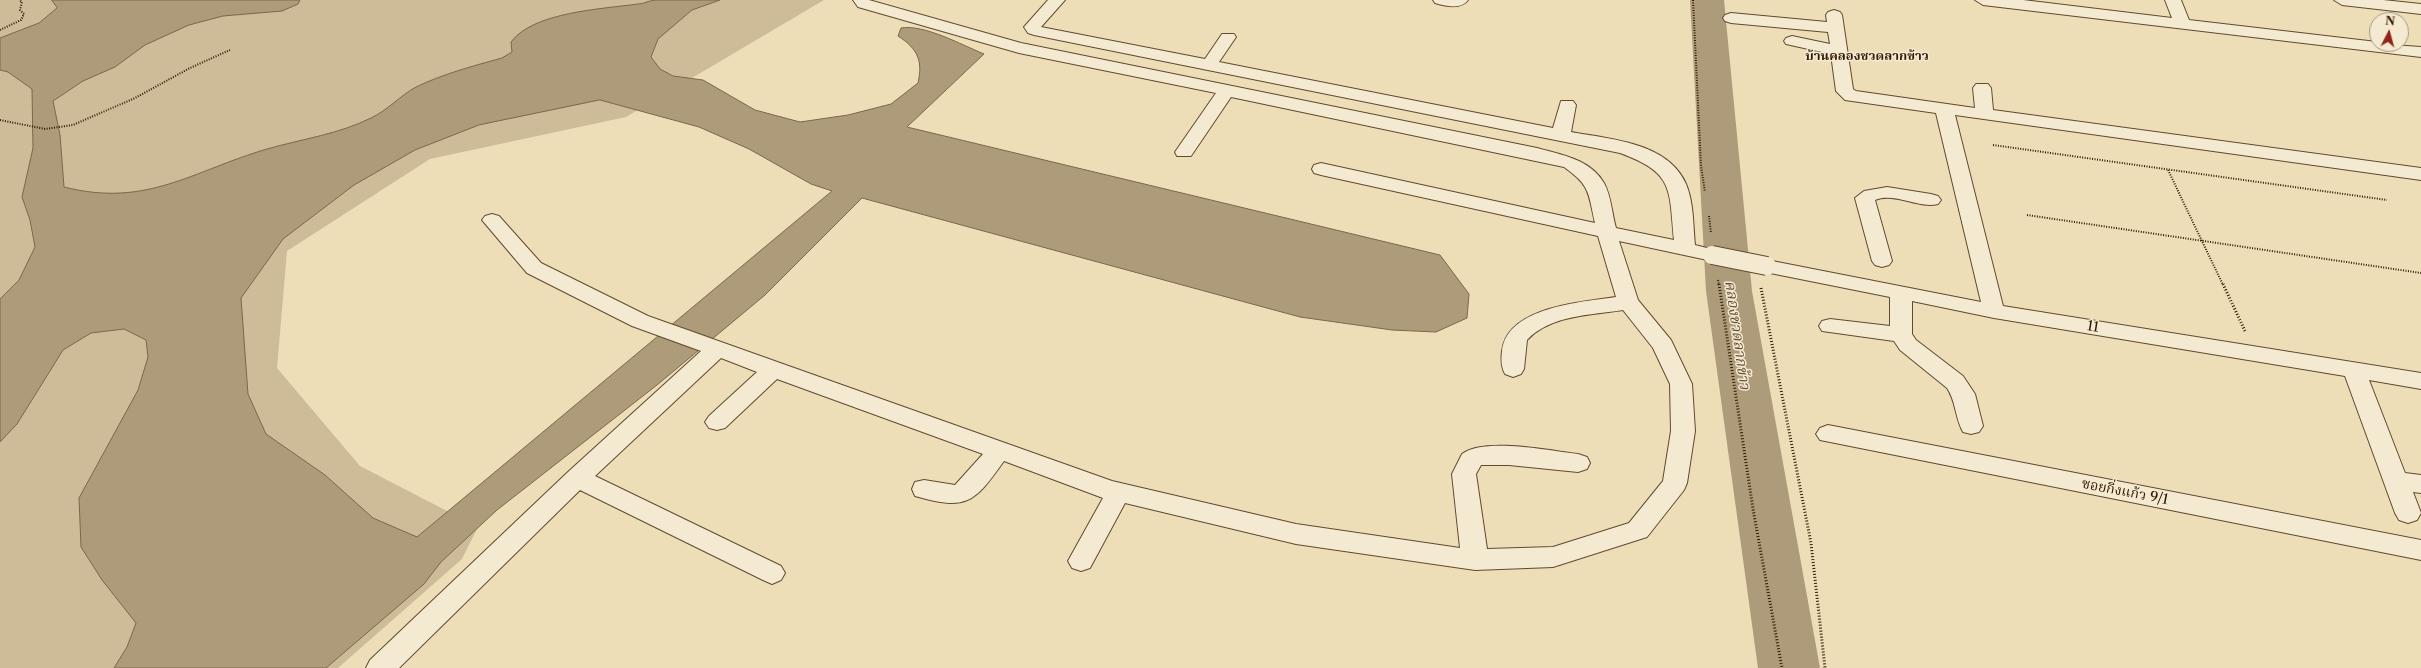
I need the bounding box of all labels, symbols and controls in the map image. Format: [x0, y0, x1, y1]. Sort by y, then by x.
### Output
north arrow [2369, 12, 2409, 52]
text: N [2385, 14, 2396, 29]
district label: บ้านคลองชวดลากข้าว [1805, 48, 1929, 64]
water label: คลองชวดลากข้าว [1720, 279, 1754, 391]
street label: 11 [2086, 318, 2100, 336]
street label: ซอยกิ่งแก้ว 9/1 [2080, 475, 2170, 509]

